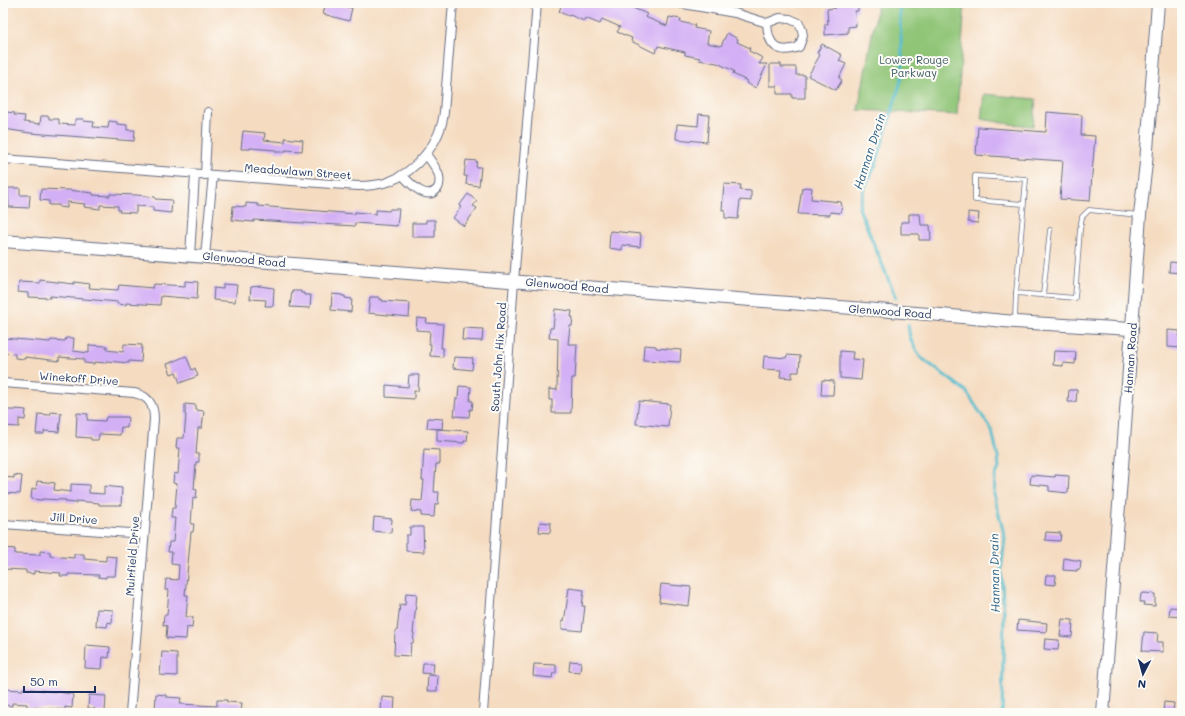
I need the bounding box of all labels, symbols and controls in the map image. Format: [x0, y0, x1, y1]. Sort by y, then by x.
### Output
park label: Lower Rouge Parkway [879, 52, 949, 80]
water label: Hannan Drain [849, 110, 889, 191]
street label: Meadowlawn Street [244, 160, 352, 182]
street label: Glenwood Road [202, 248, 286, 270]
street label: Glenwood Road [525, 274, 609, 296]
street label: Glenwood Road [848, 301, 932, 321]
street label: South John Hix Road [487, 302, 509, 412]
street label: Hannan Road [1120, 322, 1140, 394]
street label: Winekoff Drive [39, 368, 119, 388]
street label: Jill Drive [50, 509, 98, 527]
street label: Muirfield Drive [122, 515, 142, 597]
water label: Hannan Drain [985, 533, 1003, 613]
north arrow [1123, 654, 1163, 694]
scale bar [24, 668, 95, 694]
text: 50 m [30, 673, 58, 689]
text: N [1137, 677, 1147, 692]

